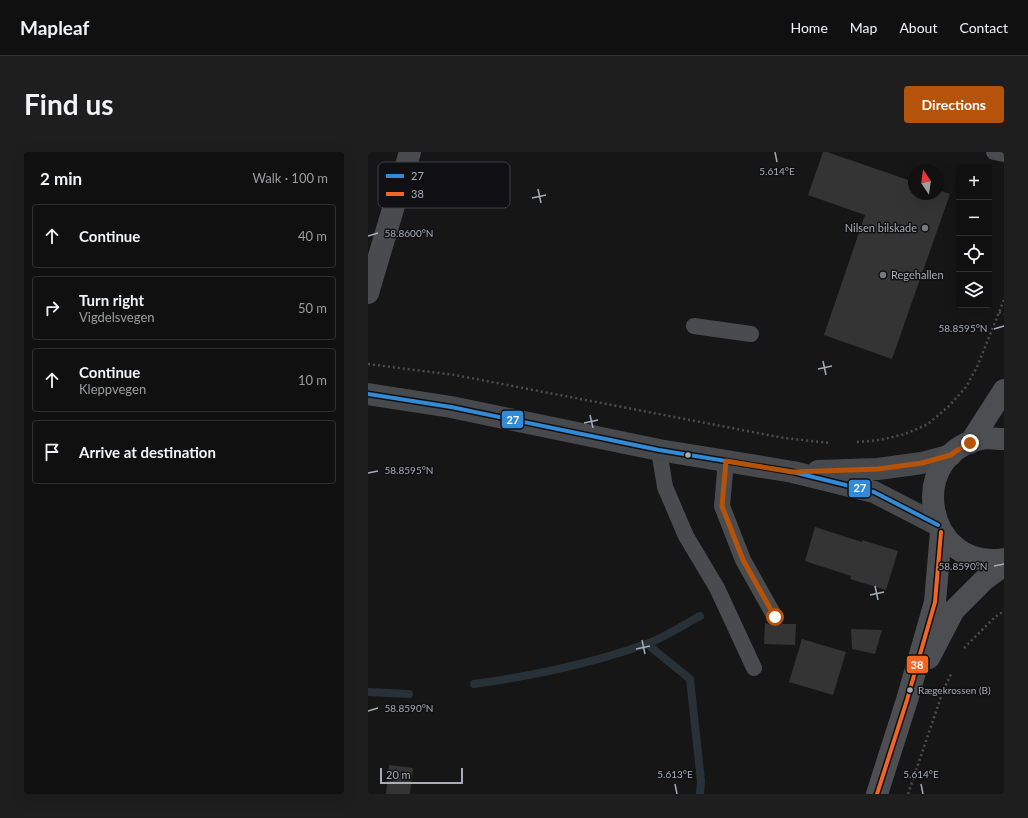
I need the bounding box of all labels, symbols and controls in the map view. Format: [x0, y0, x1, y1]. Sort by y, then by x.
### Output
text: Mapleaf [20, 16, 89, 39]
text: Home [790, 19, 828, 36]
text: Map [850, 19, 877, 36]
text: About [899, 19, 937, 36]
text: Contact [959, 19, 1008, 36]
button: Directions [904, 86, 1004, 123]
text: Find us [24, 87, 114, 121]
legend [378, 162, 510, 208]
north arrow [908, 164, 944, 200]
map controls [956, 164, 992, 308]
button: + [956, 164, 992, 200]
text: 5.614°E [759, 165, 795, 177]
text: 2 min [40, 168, 82, 189]
text: 27 [411, 169, 424, 182]
text: Walk · 100 m [252, 170, 328, 186]
text: 38 [411, 187, 424, 200]
button: − [956, 200, 992, 236]
place label: Nilsen bilskade [845, 221, 917, 234]
marker: Nilsen bilskade [920, 223, 930, 233]
icon: ahead [41, 225, 63, 247]
text: Continue [79, 227, 140, 245]
text: 58.8600°N [385, 227, 433, 239]
text: 40 m [298, 228, 327, 244]
button: locate [956, 236, 992, 272]
place label: Regehallen [891, 268, 944, 281]
marker: Regehallen [878, 270, 888, 280]
button: layers [956, 272, 992, 308]
text: Turn right [79, 291, 144, 309]
icon: right [41, 297, 63, 319]
text: 50 m [298, 300, 327, 316]
text: Vigdelsvegen [79, 309, 155, 325]
text: 58.8595°N [939, 322, 987, 334]
text: Continue [79, 363, 140, 381]
icon: ahead [41, 369, 63, 391]
text: 10 m [298, 372, 327, 388]
text: Kleppvegen [79, 381, 146, 397]
line badge: 27 [501, 410, 524, 429]
text: 27 [507, 413, 519, 426]
route end [961, 434, 979, 452]
icon: arrive [41, 441, 63, 463]
text: Arrive at destination [79, 443, 216, 461]
unlabelled marker [683, 450, 693, 460]
text: 58.8595°N [385, 464, 433, 476]
line badge: 27 [848, 479, 871, 498]
text: 27 [854, 481, 866, 494]
text: 58.8590°N [939, 560, 987, 572]
route start [766, 608, 784, 626]
line badge: 38 [906, 655, 929, 674]
text: 38 [911, 658, 923, 671]
place label: Rægekrossen (B) [918, 684, 991, 696]
marker: Rægekrossen (B) [905, 685, 915, 695]
text: 58.8590°N [385, 702, 433, 714]
scale bar [380, 766, 463, 785]
text: 20 m [386, 768, 411, 781]
text: 5.613°E [657, 768, 693, 780]
text: 5.614°E [903, 768, 939, 780]

